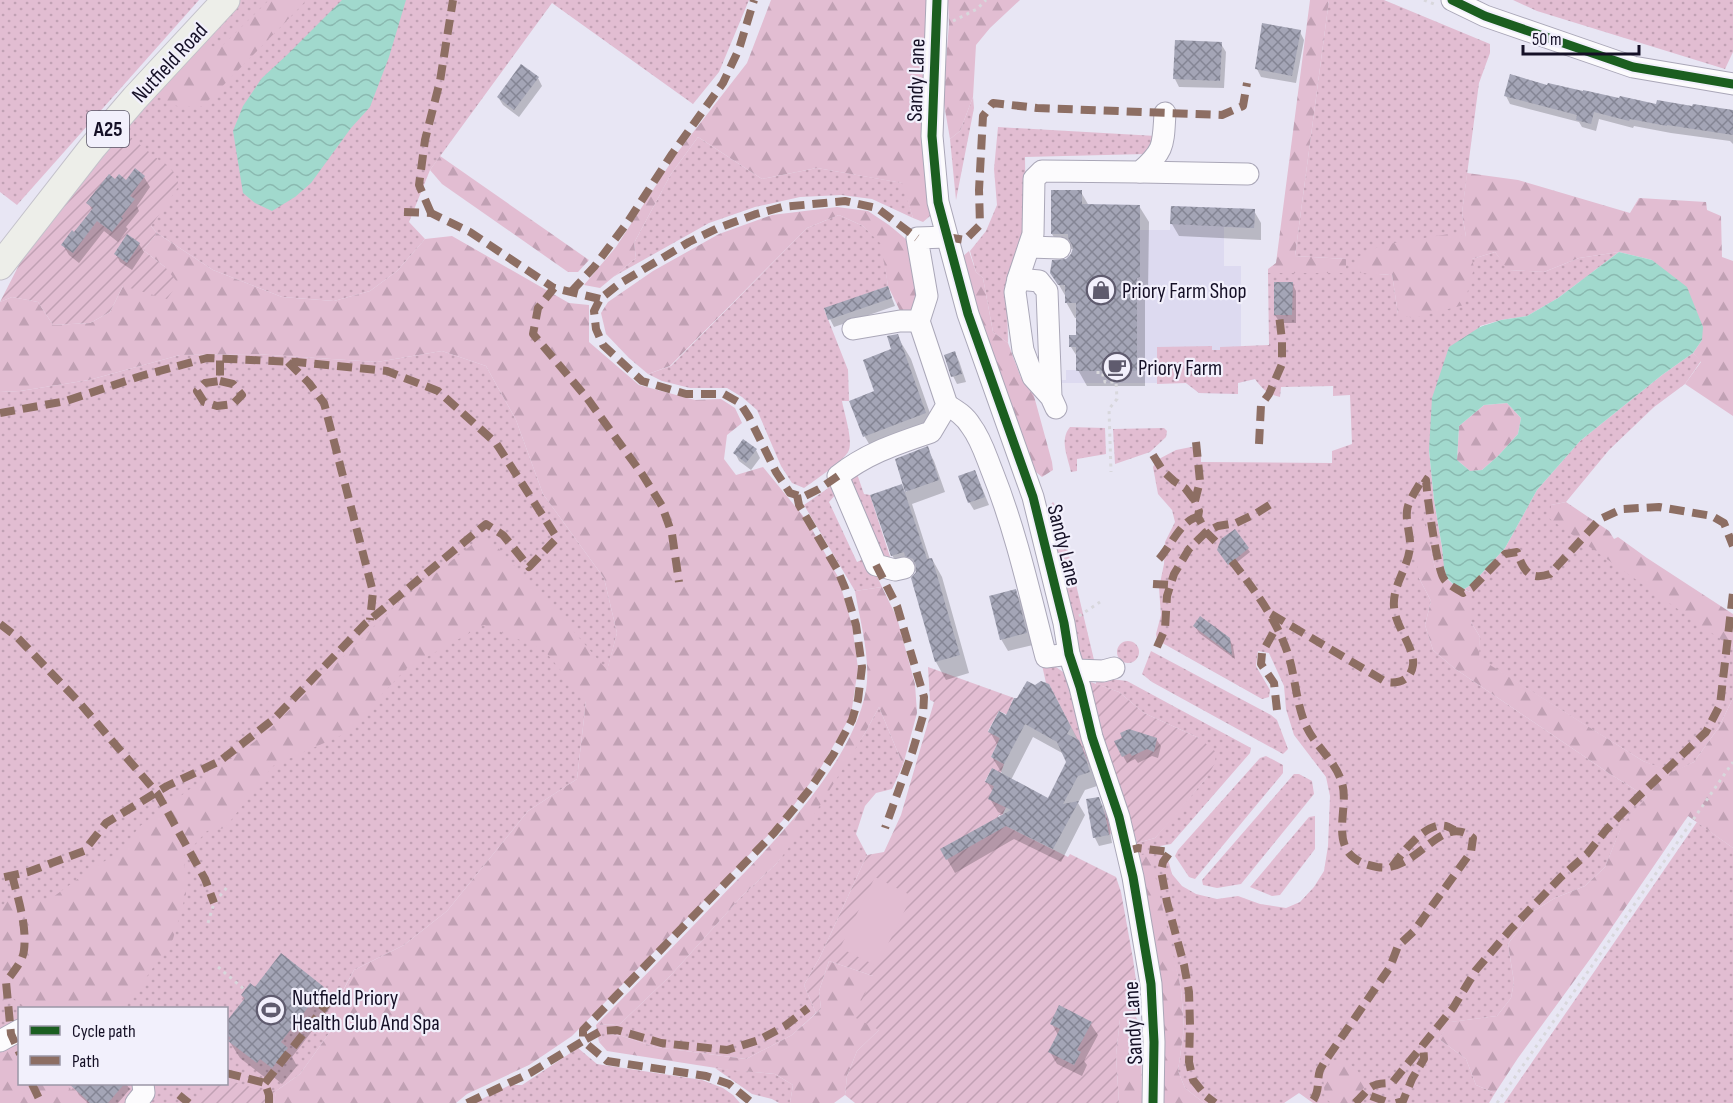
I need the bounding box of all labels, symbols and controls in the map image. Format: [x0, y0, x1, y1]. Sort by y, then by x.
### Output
street label: Nutfield Road [126, 18, 214, 108]
scale bar [1523, 18, 1638, 56]
text: 50 m [1532, 29, 1562, 50]
street label: Sandy Lane [902, 38, 931, 122]
road number: A25 [87, 111, 129, 147]
shop icon: Priory Farm Shop [1085, 274, 1117, 306]
place label: Priory Farm Shop [1122, 278, 1247, 305]
cafe icon: Priory Farm [1101, 351, 1133, 383]
place label: Priory Farm [1138, 355, 1222, 382]
street label: Sandy Lane [1040, 502, 1087, 589]
street label: Sandy Lane [1118, 981, 1149, 1065]
place label: Nutfield Priory Health Club And Spa [292, 985, 440, 1037]
sports icon: Nutfield Priory Health Club And Spa [255, 994, 287, 1026]
legend [18, 1007, 228, 1085]
text: Cycle path [72, 1021, 136, 1042]
text: Path [72, 1051, 100, 1072]

